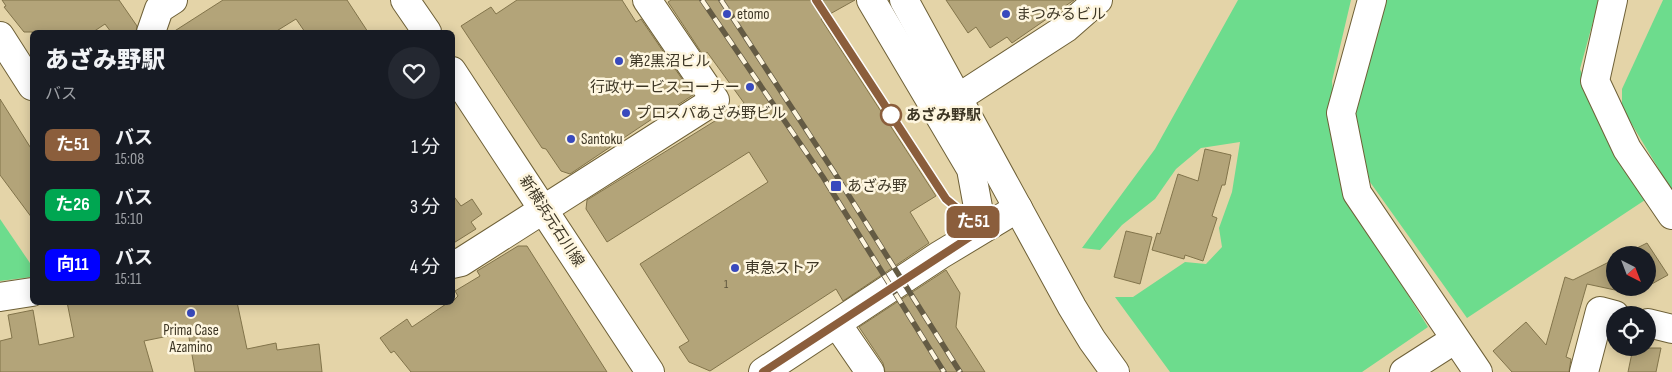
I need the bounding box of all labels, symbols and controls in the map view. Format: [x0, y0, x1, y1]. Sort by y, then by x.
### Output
place label: etomo [737, 5, 770, 24]
place label: まつみるビル [1016, 5, 1106, 24]
marker: etomo [721, 8, 733, 20]
marker: まつみるビル [1000, 8, 1012, 20]
text: あざみ野駅 [45, 46, 165, 75]
button: heart [388, 47, 440, 99]
place label: 第2黒沼ビル [629, 52, 710, 71]
marker: 第2黒沼ビル [613, 55, 625, 67]
place label: 行政サービスコーナー [590, 78, 740, 97]
marker: 行政サービスコーナー [744, 81, 756, 93]
text: バス [45, 85, 77, 104]
place label: プロスパあざみ野ビル [636, 104, 786, 123]
marker: あざみ野駅 [880, 104, 902, 126]
place label: あざみ野駅 [906, 106, 981, 125]
marker: プロスパあざみ野ビル [620, 107, 632, 119]
text: バス [115, 127, 153, 150]
place label: Santoku [581, 130, 622, 149]
marker: Santoku [565, 133, 577, 145]
text: た51 [56, 134, 89, 155]
text: 1 分 [411, 136, 440, 159]
text: 15:08 [115, 150, 144, 169]
street label: 新横浜元石川線 [515, 172, 588, 270]
place label: あざみ野 [847, 177, 907, 196]
marker: あざみ野 [829, 179, 843, 193]
text: バス [115, 187, 153, 210]
text: た26 [55, 194, 90, 215]
text: 3 分 [410, 196, 440, 219]
line badge: た51 [944, 206, 1002, 238]
text: 15:10 [115, 210, 143, 229]
text: た51 [957, 211, 989, 232]
north arrow [1606, 246, 1656, 296]
map controls [1606, 246, 1656, 356]
text: バス [115, 247, 153, 270]
text: 向11 [56, 254, 89, 275]
text: 4 分 [410, 256, 440, 279]
place label: 東急ストア [745, 259, 820, 278]
marker: 東急ストア [729, 262, 741, 274]
text: 15:11 [115, 270, 141, 289]
house number: 1 [724, 277, 729, 292]
button: locate [1606, 306, 1656, 356]
marker: Prima Case Azamino [185, 307, 197, 319]
place label: Prima Case Azamino [163, 321, 219, 357]

